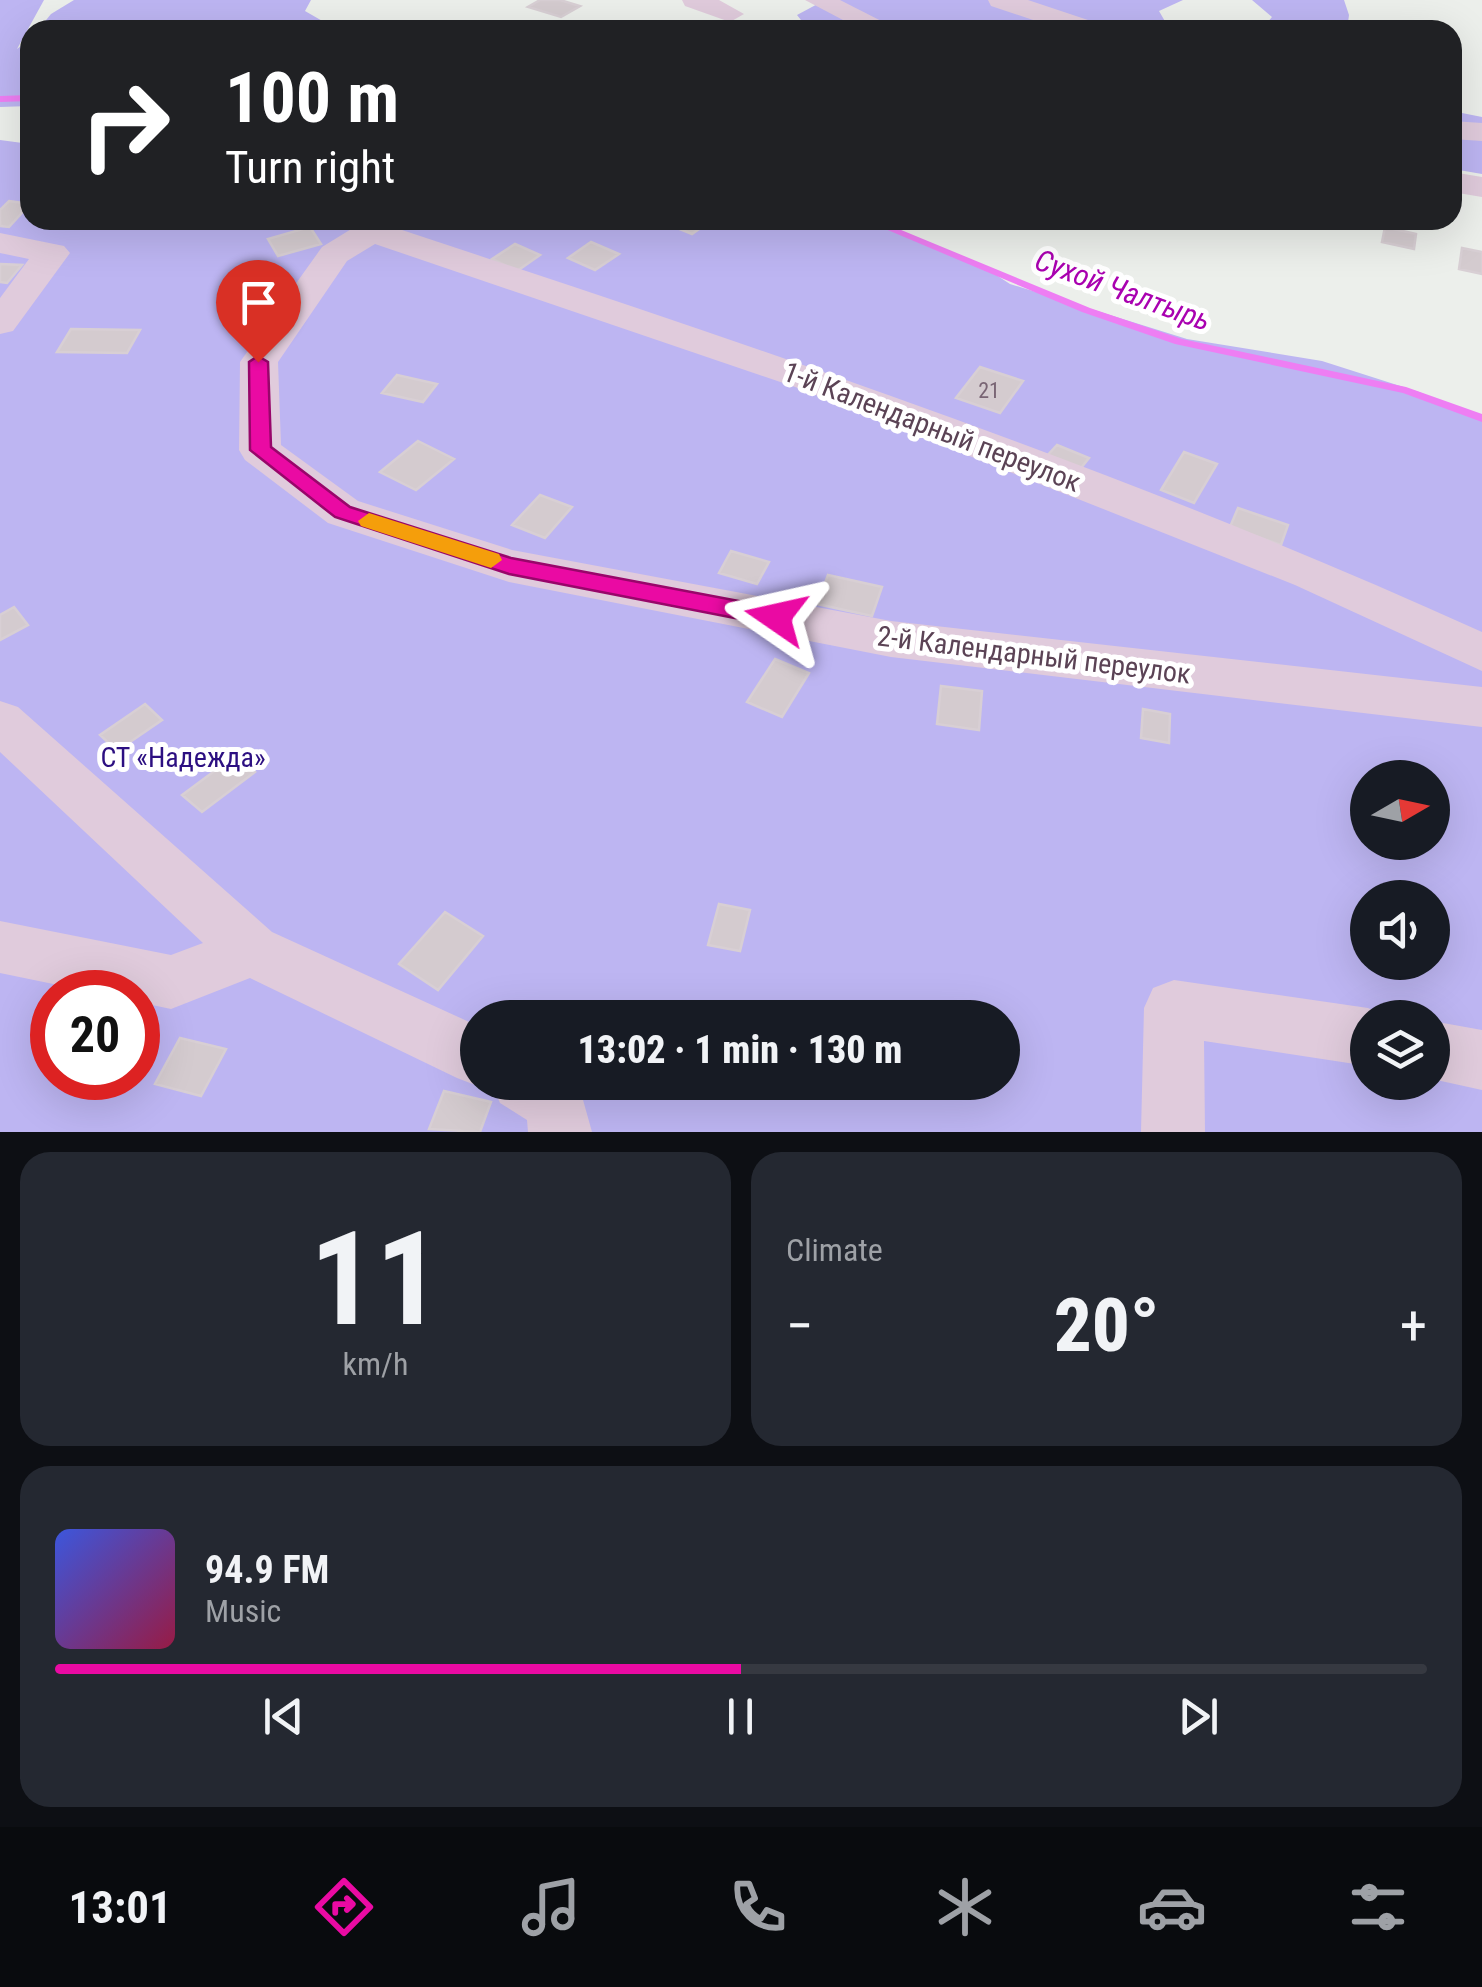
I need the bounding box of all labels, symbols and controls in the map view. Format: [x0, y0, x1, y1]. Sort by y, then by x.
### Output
text: 100 m [225, 57, 399, 139]
icon: right [60, 60, 190, 190]
text: Turn right [225, 141, 395, 194]
water label: Сухой Чалтырь [1030, 242, 1216, 338]
pin [216, 260, 301, 363]
icon: arrive [231, 275, 286, 330]
street label: 1-й Календарный переулок [779, 355, 1085, 499]
house number: 21 [978, 378, 1000, 403]
position arrow [724, 565, 828, 669]
street label: 2-й Календарный переулок [875, 619, 1193, 691]
park label: СТ «Надежда» [100, 741, 266, 774]
north arrow [1350, 760, 1450, 860]
map controls [1350, 760, 1450, 1100]
button: sound [1350, 880, 1450, 980]
speed limit sign: 20 [30, 970, 160, 1100]
button: layers [1350, 1000, 1450, 1100]
text: 13:02 · 1 min · 130 m [578, 1028, 902, 1072]
text: 11 [310, 1203, 441, 1356]
text: Climate [786, 1231, 883, 1269]
text: 20° [1054, 1281, 1159, 1369]
text: − [786, 1294, 814, 1358]
text: + [1400, 1294, 1427, 1358]
text: km/h [343, 1345, 408, 1383]
text: 94.9 FM [205, 1548, 329, 1592]
text: Music [205, 1592, 281, 1630]
icon: previous [256, 1689, 311, 1744]
icon: pause [713, 1689, 768, 1744]
icon: next [1171, 1689, 1226, 1744]
icon: directions [309, 1872, 379, 1942]
icon: music [516, 1872, 586, 1942]
icon: phone [723, 1872, 793, 1942]
icon: climate [930, 1872, 1000, 1942]
icon: car [1137, 1872, 1207, 1942]
icon: filters [1343, 1872, 1413, 1942]
text: 13:01 [68, 1881, 172, 1934]

